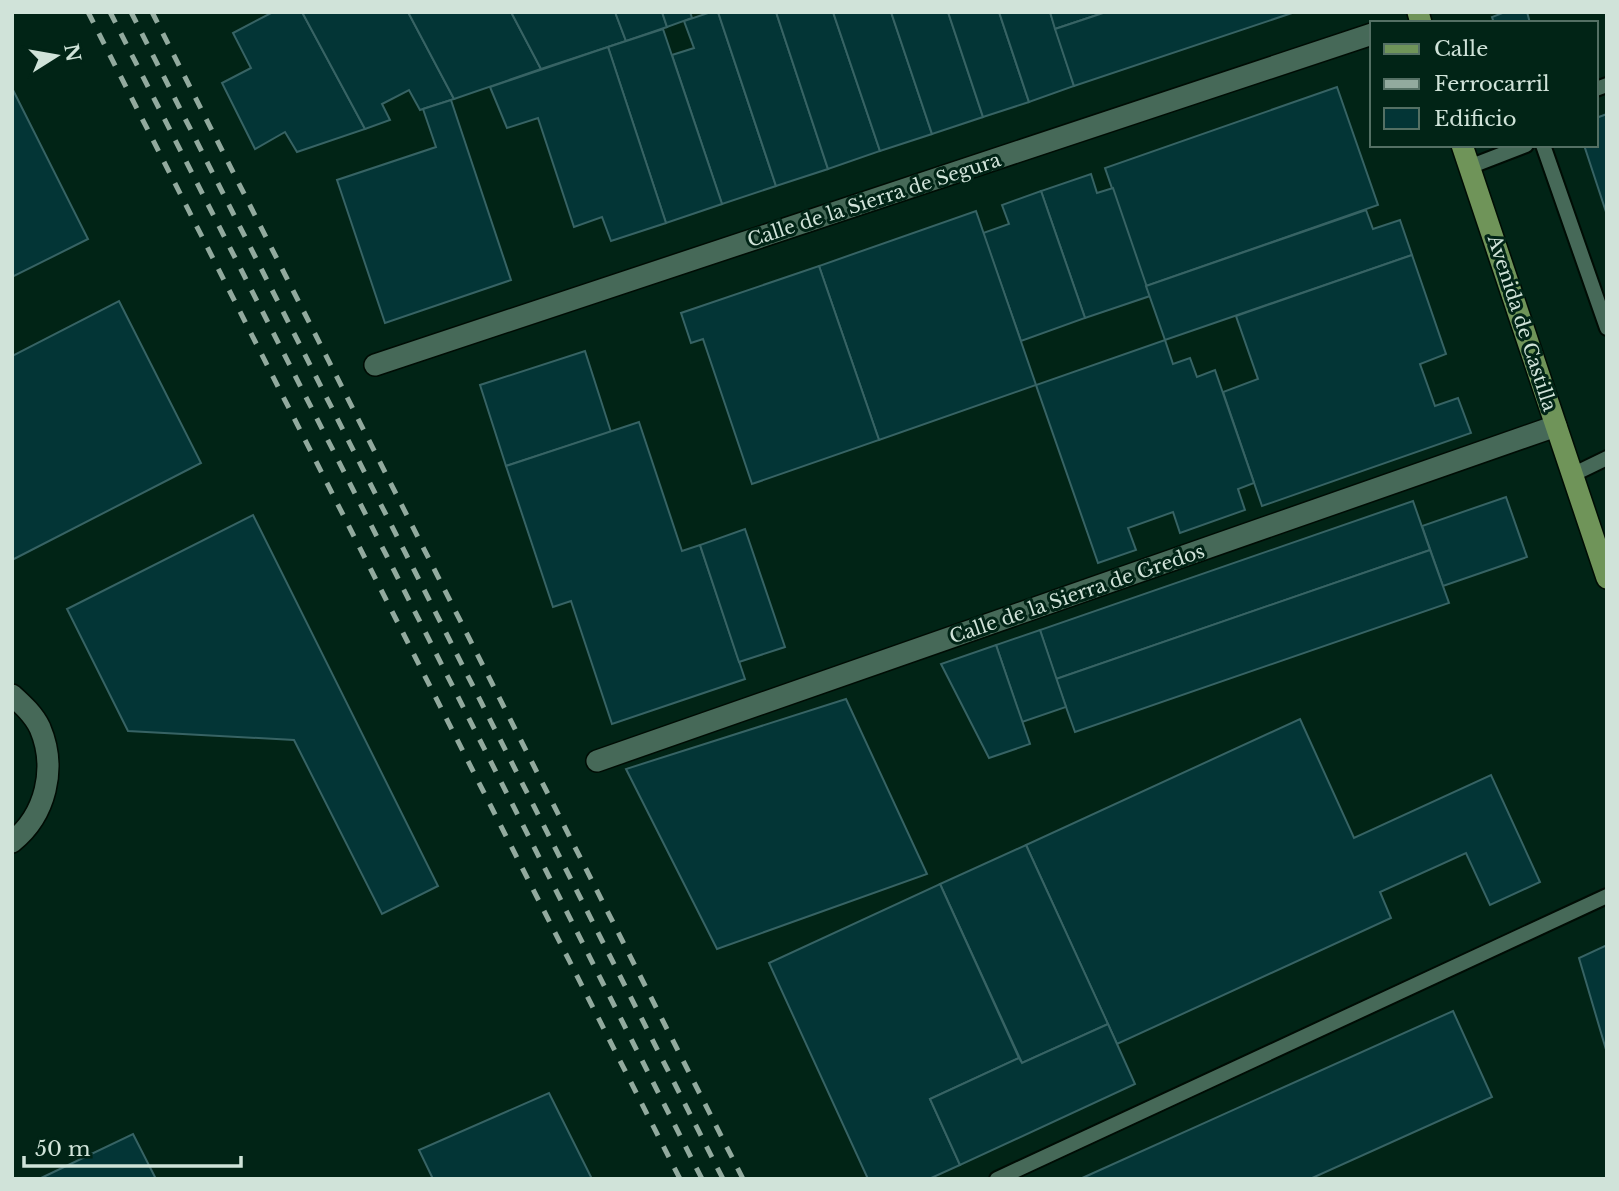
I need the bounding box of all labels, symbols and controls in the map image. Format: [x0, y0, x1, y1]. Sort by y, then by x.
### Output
north arrow [21, 21, 91, 91]
legend [1370, 21, 1598, 147]
text: Calle [1434, 36, 1488, 62]
text: N [59, 42, 85, 64]
text: Ferrocarril [1434, 71, 1550, 97]
text: Edificio [1434, 106, 1516, 132]
street label: Calle de la Sierra de Segura [744, 148, 1004, 252]
street label: Avenida de Castilla [1482, 231, 1561, 414]
street label: Calle de la Sierra de Gredos [946, 539, 1208, 649]
scale bar [24, 1124, 242, 1168]
text: 50 m [35, 1136, 91, 1162]

